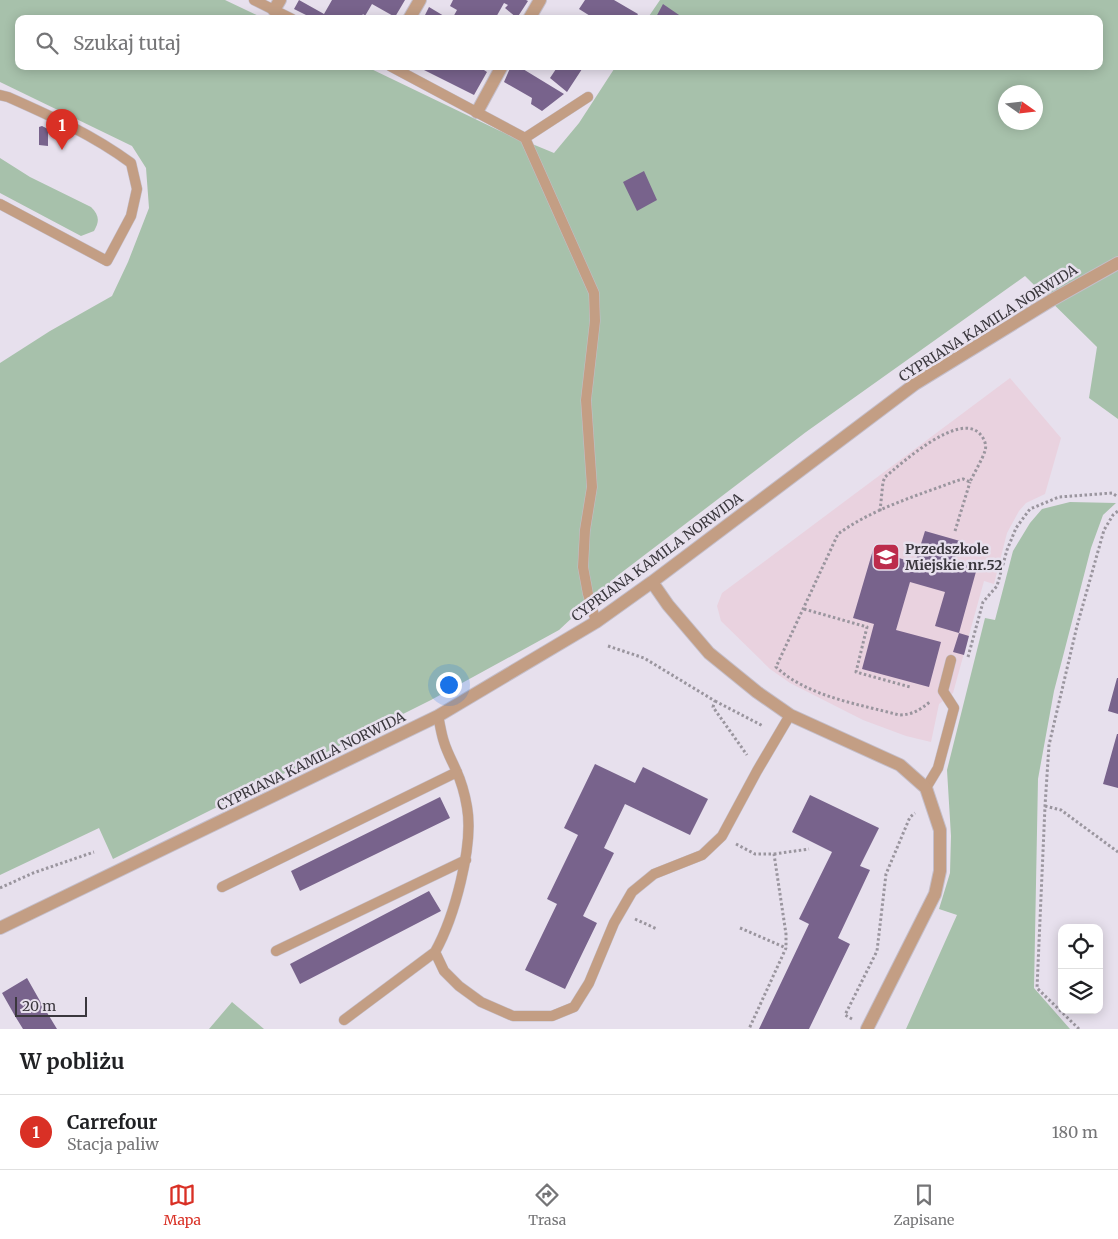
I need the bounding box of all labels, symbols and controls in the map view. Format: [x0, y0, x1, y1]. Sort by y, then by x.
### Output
search box [15, 15, 1103, 70]
icon: search [33, 29, 61, 57]
text: Szukaj tutaj [73, 31, 181, 55]
north arrow [998, 85, 1043, 130]
pin: 1 [46, 109, 78, 150]
street label: CYPRIANA KAMILA NORWIDA [895, 260, 1081, 386]
street label: CYPRIANA KAMILA NORWIDA [568, 489, 746, 625]
place label: Przedszkole Miejskie nr.52 [905, 540, 1002, 574]
school or university icon: Przedszkole Miejskie nr.52 [871, 542, 901, 572]
your location [436, 672, 462, 698]
street label: CYPRIANA KAMILA NORWIDA [214, 707, 408, 815]
map controls [1058, 924, 1103, 1014]
button: locate [1058, 924, 1103, 969]
button: layers [1058, 969, 1103, 1014]
scale bar [15, 994, 88, 1017]
text: 20 m [22, 997, 56, 1015]
text: W pobliżu [20, 1048, 125, 1075]
text: Carrefour [67, 1110, 157, 1134]
text: 1 [32, 1122, 40, 1142]
text: 180 m [1052, 1122, 1098, 1142]
text: Stacja paliw [67, 1134, 159, 1154]
tab: Mapa [164, 1181, 201, 1229]
tab: Trasa [528, 1181, 566, 1229]
tab: Zapisane [893, 1181, 954, 1229]

